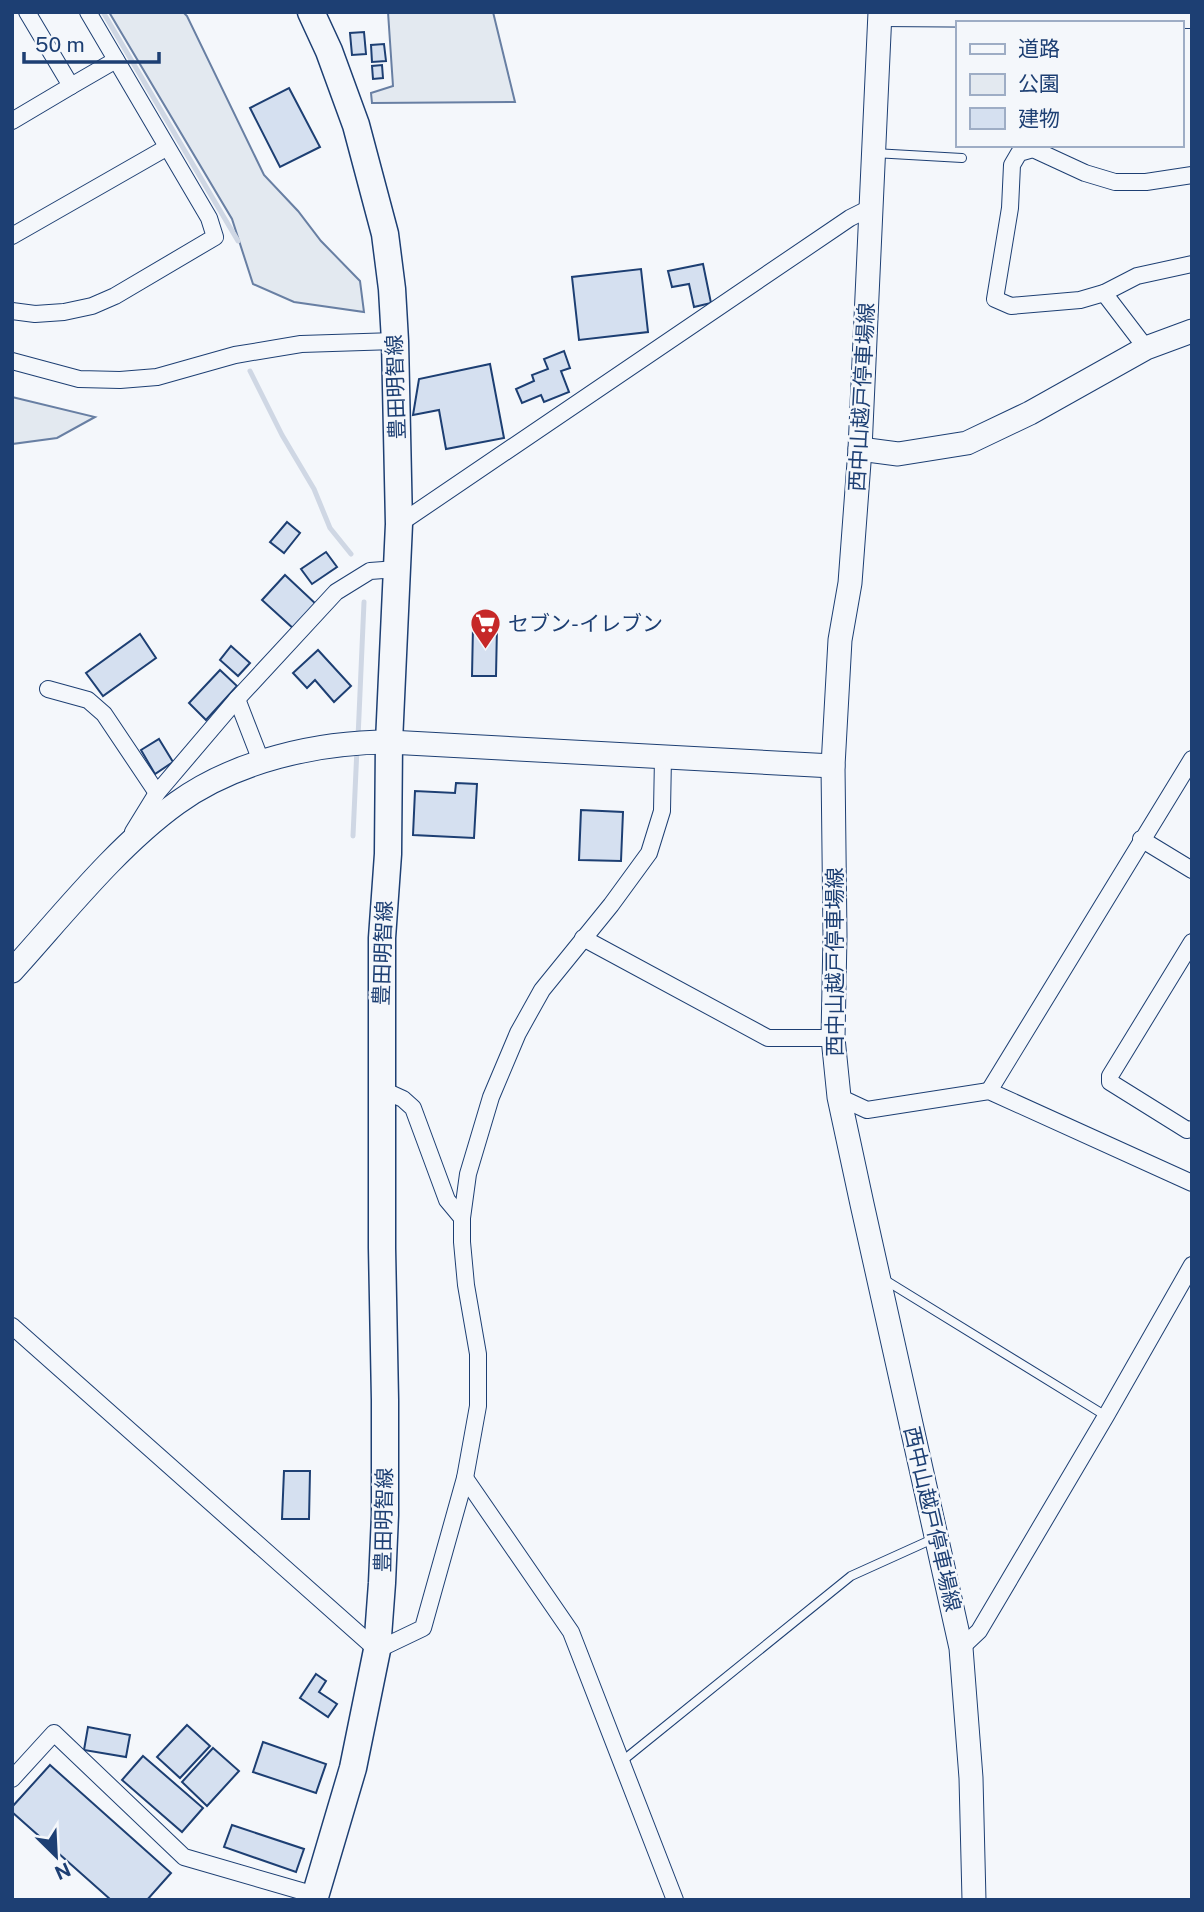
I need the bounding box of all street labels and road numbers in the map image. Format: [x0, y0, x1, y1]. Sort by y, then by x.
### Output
street label: 西中山越戸停車場線 [844, 302, 879, 492]
street label: 豊田明智線 [381, 334, 410, 440]
street label: 西中山越戸停車場線 [822, 868, 847, 1057]
street label: 豊田明智線 [368, 900, 397, 1006]
street label: 西中山越戸停車場線 [899, 1424, 966, 1614]
street label: 豊田明智線 [370, 1467, 397, 1573]

